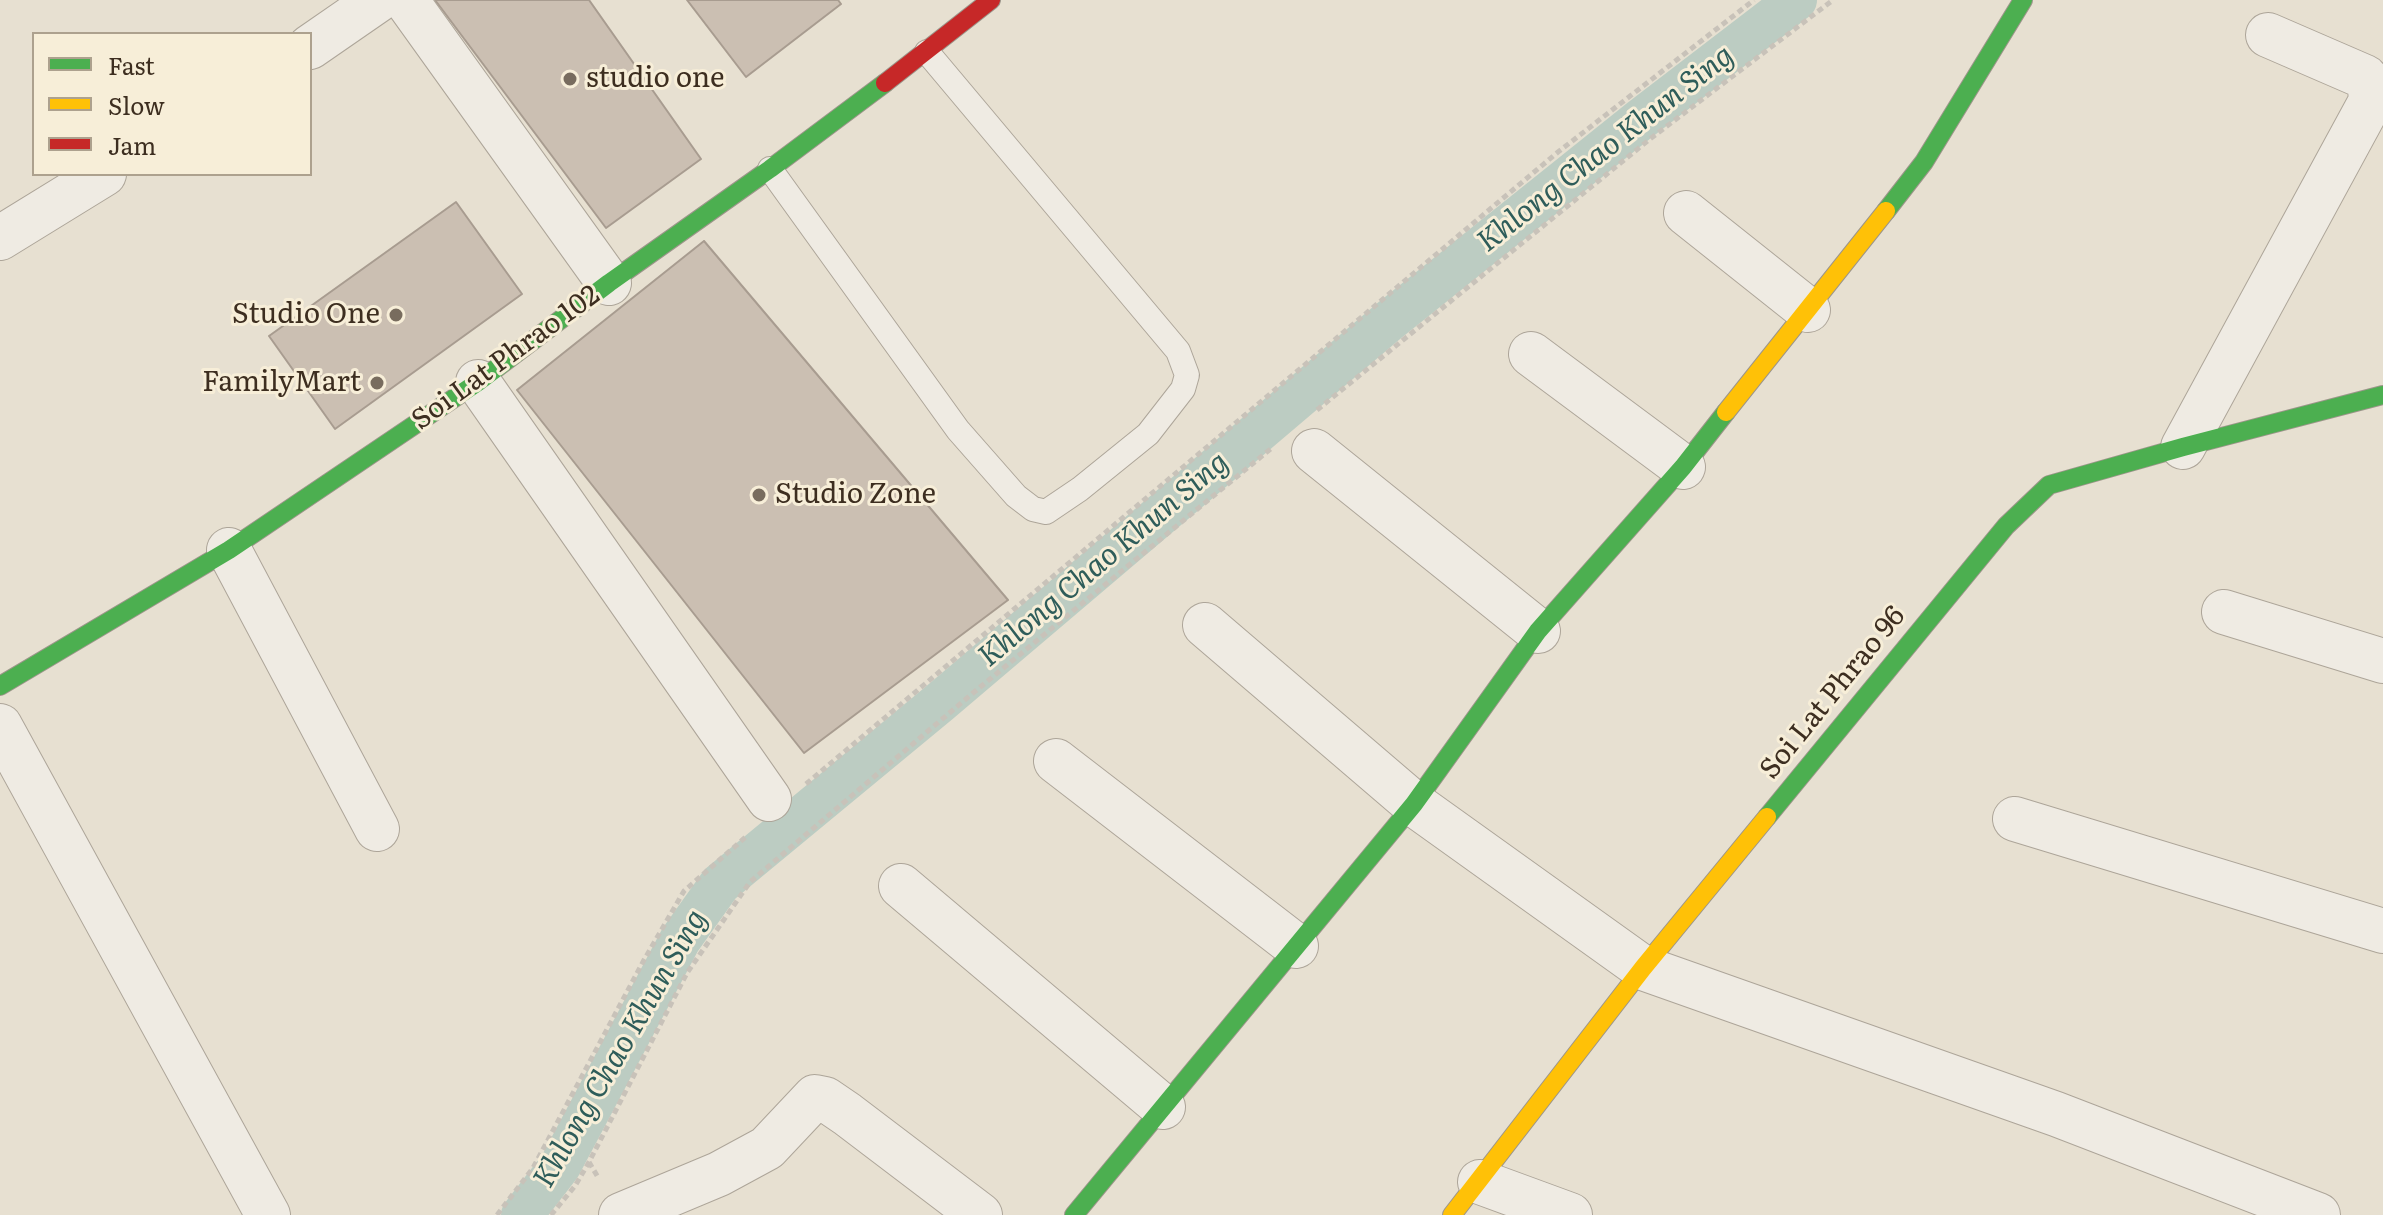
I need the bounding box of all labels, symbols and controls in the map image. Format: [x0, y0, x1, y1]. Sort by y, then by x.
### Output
legend [32, 32, 312, 176]
water label: Khlong Chao Khun Sing [1471, 38, 1741, 260]
text: Fast [108, 47, 155, 82]
place label: studio one [586, 62, 725, 96]
marker: studio one [561, 70, 579, 88]
text: Slow [108, 87, 165, 122]
text: Jam [108, 127, 156, 162]
street label: Soi Lat Phrao 102 [406, 279, 606, 437]
place label: Studio One [232, 298, 380, 332]
marker: Studio One [387, 306, 405, 324]
place label: FamilyMart [202, 366, 361, 400]
marker: FamilyMart [368, 374, 386, 392]
water label: Khlong Chao Khun Sing [972, 445, 1236, 675]
place label: Studio Zone [775, 478, 936, 512]
marker: Studio Zone [750, 486, 768, 504]
street label: Soi Lat Phrao 96 [1753, 600, 1913, 786]
water label: Khlong Chao Khun Sing [527, 904, 715, 1194]

